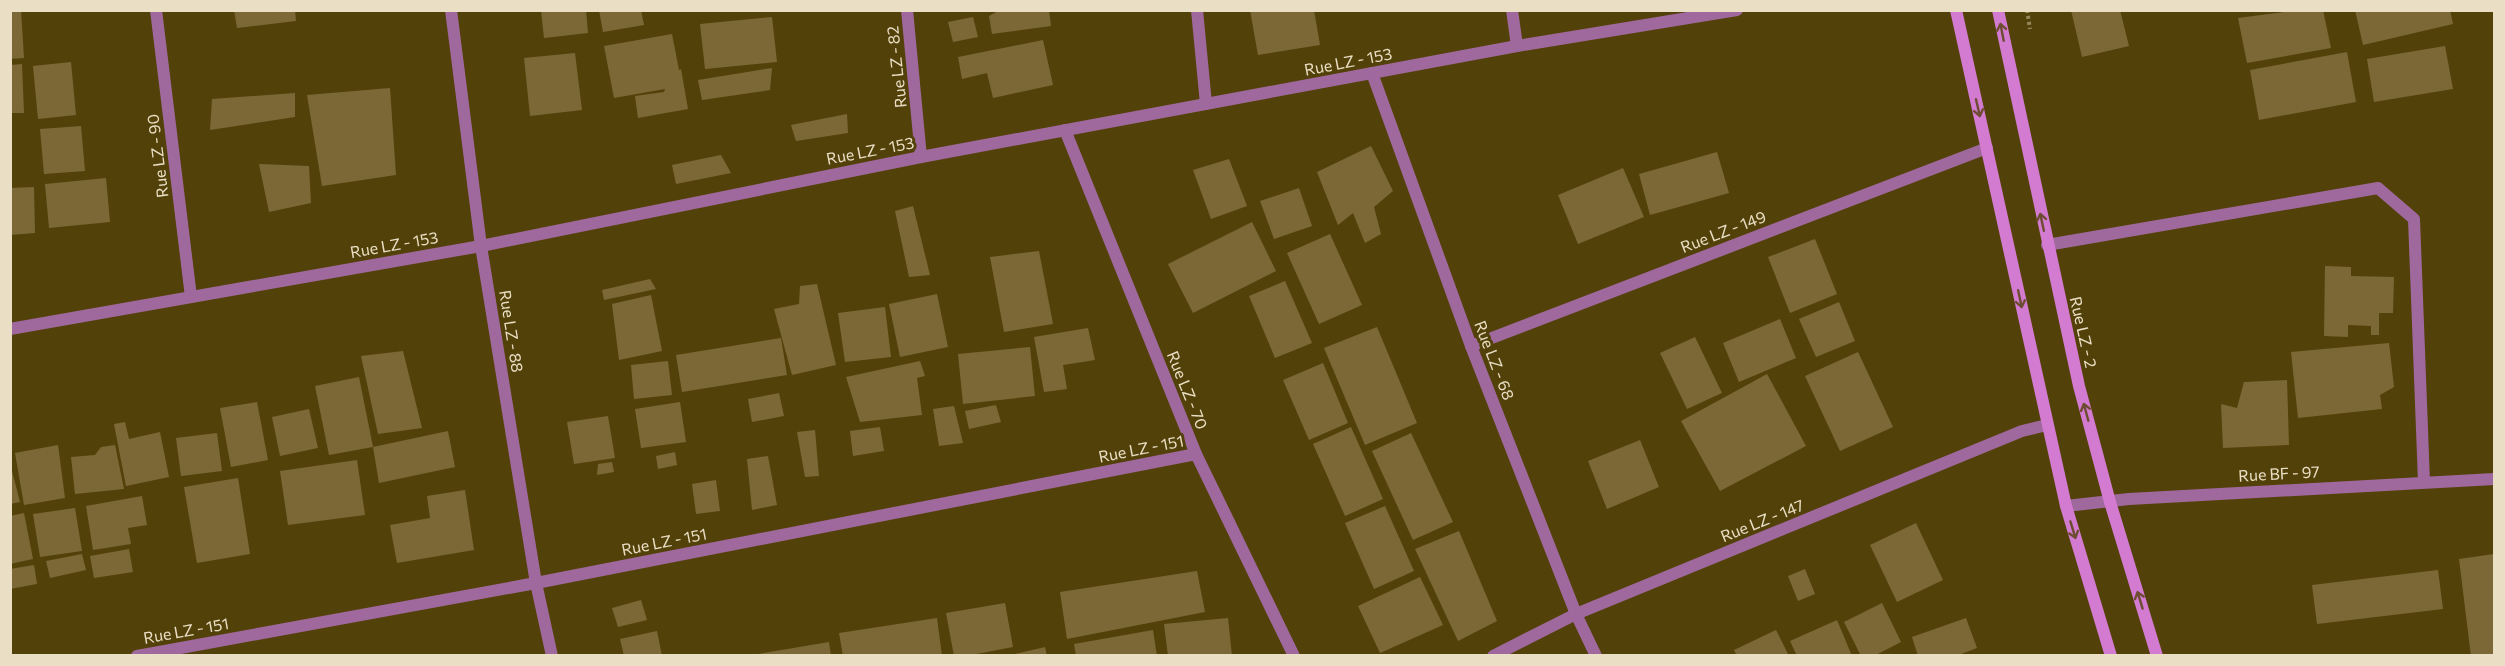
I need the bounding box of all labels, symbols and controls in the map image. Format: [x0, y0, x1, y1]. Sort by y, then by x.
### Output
one-way arrow [1996, 22, 2007, 42]
street label: Rue LZ - 82 [882, 25, 910, 109]
street label: Rue LZ - 153 [1302, 43, 1394, 79]
one-way arrow [1973, 99, 1985, 118]
street label: Rue LZ - 90 [142, 113, 172, 199]
street label: Rue LZ - 153 [824, 132, 916, 168]
street label: Rue LZ - 149 [1678, 206, 1768, 256]
one-way arrow [2036, 213, 2047, 232]
street label: Rue LZ - 153 [349, 227, 439, 261]
street label: Rue LZ - 88 [496, 288, 528, 374]
one-way arrow [2015, 289, 2026, 308]
street label: Rue LZ - 2 [2067, 294, 2101, 370]
street label: Rue LZ - 68 [1471, 318, 1519, 402]
street label: Rue LZ - 70 [1164, 348, 1212, 432]
one-way arrow [2080, 403, 2092, 422]
street label: Rue LZ - 151 [1097, 430, 1185, 466]
street label: Rue BF - 97 [2238, 461, 2320, 485]
street label: Rue LZ - 147 [1717, 495, 1807, 545]
one-way arrow [2068, 520, 2079, 539]
street label: Rue LZ - 151 [620, 523, 708, 559]
one-way arrow [2134, 591, 2145, 610]
street label: Rue LZ - 151 [142, 613, 230, 647]

